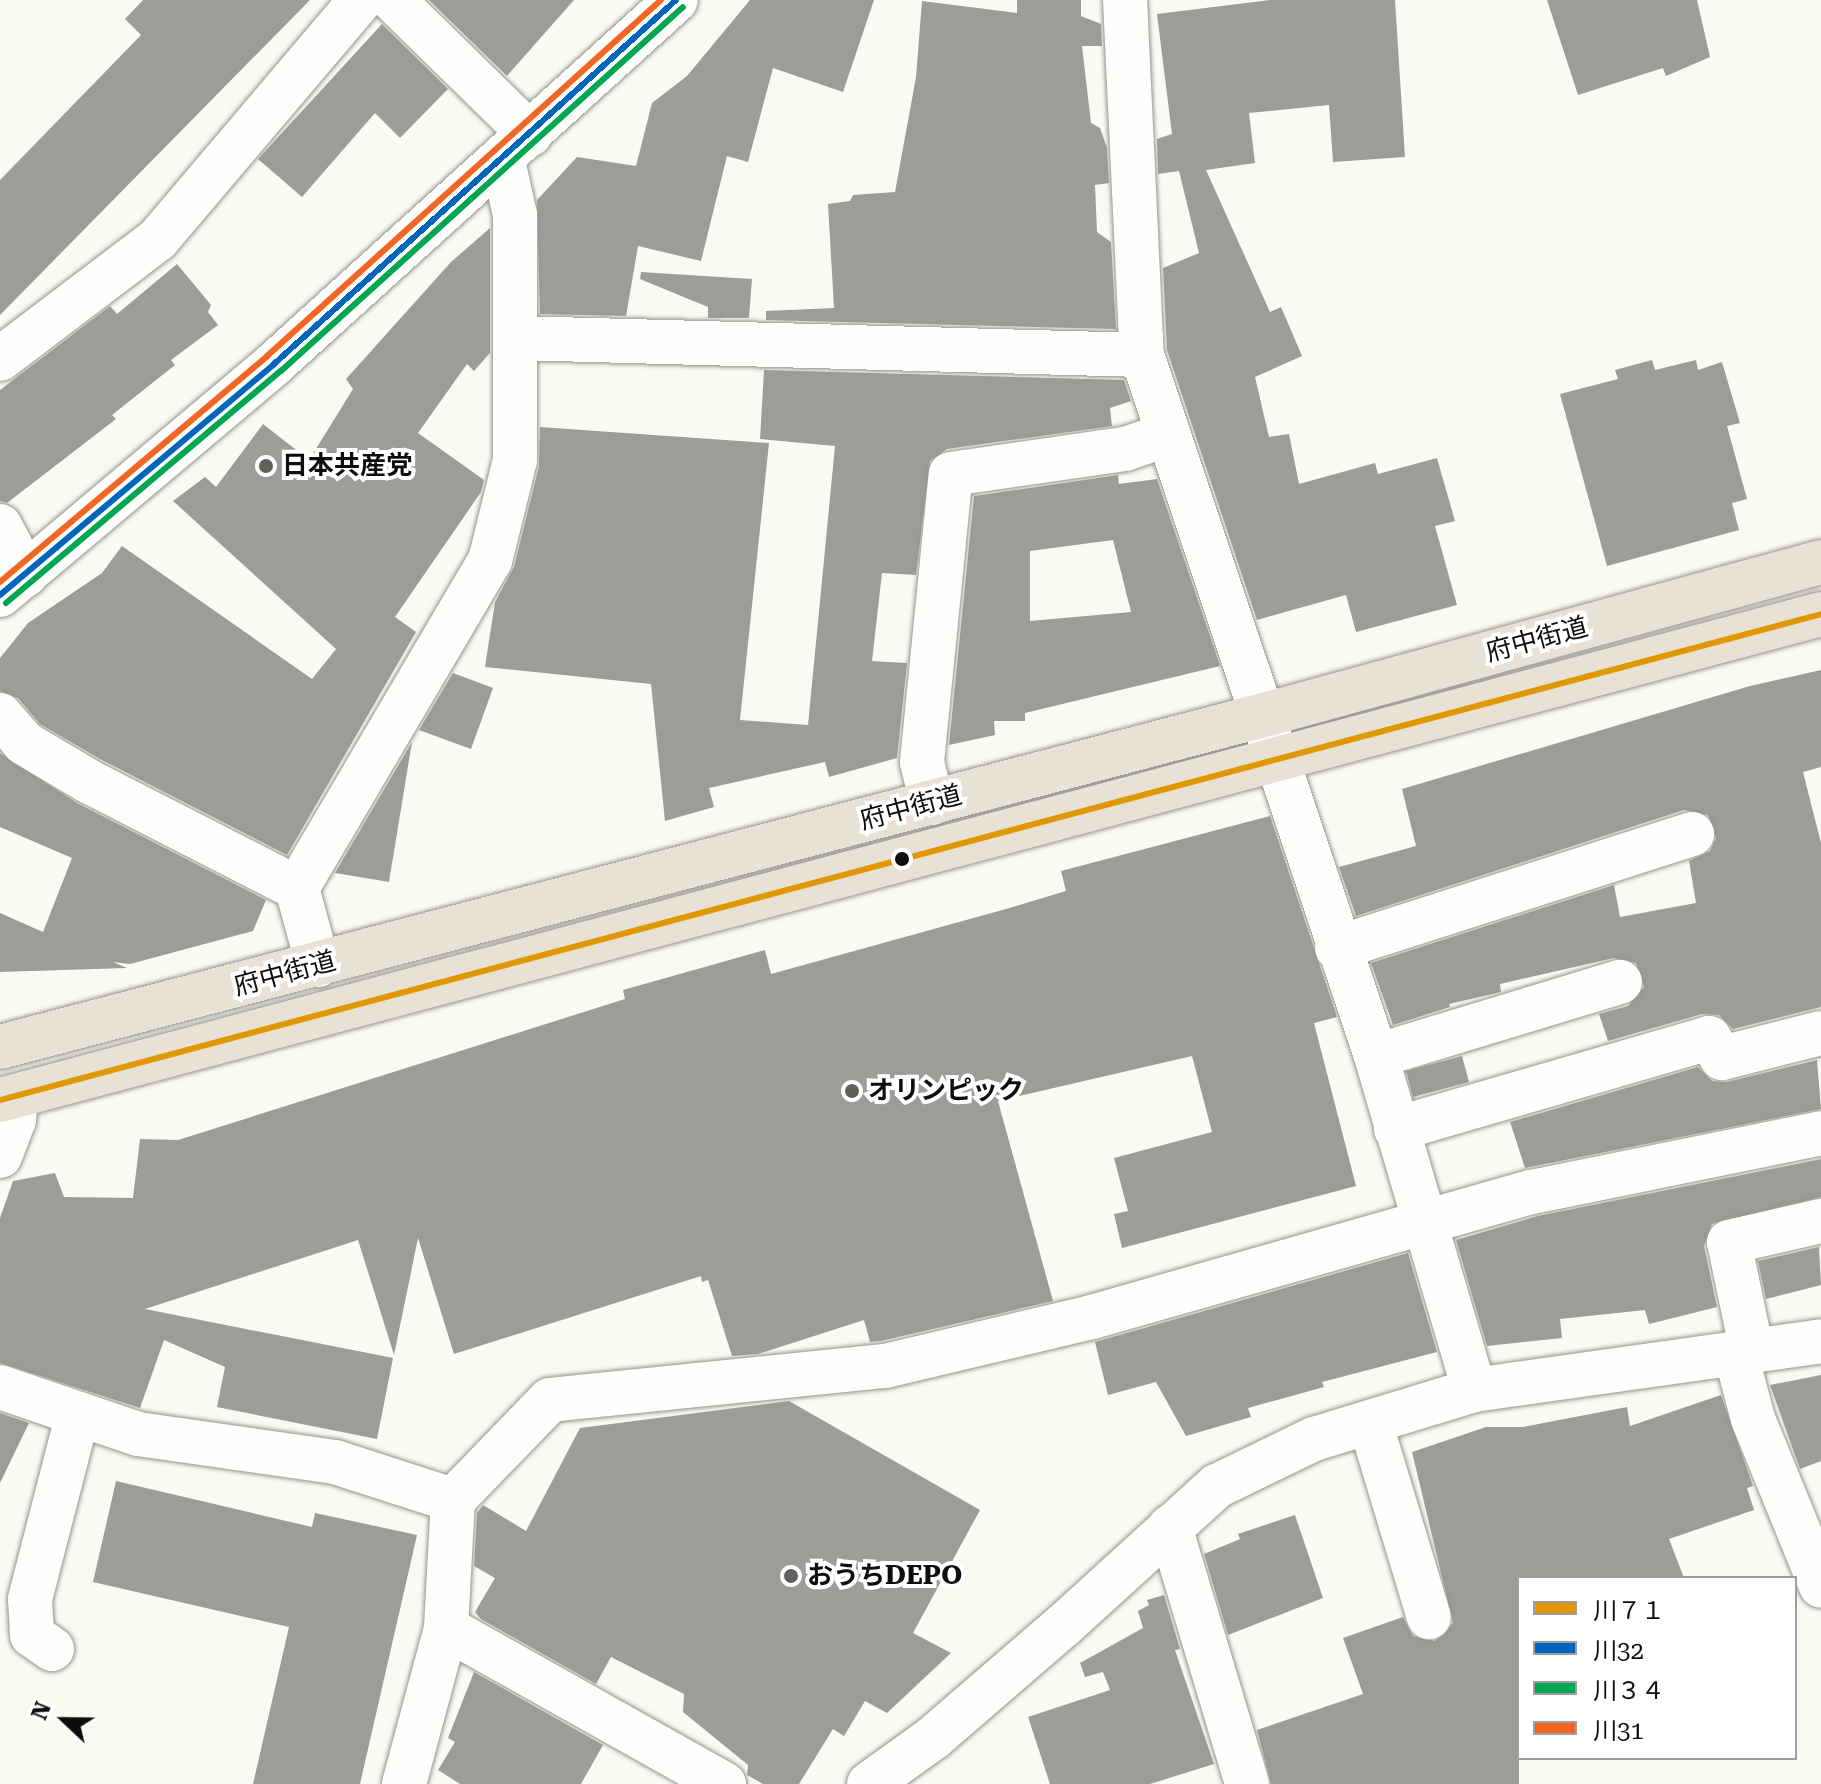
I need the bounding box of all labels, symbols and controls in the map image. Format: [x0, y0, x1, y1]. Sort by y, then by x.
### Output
place label: 日本共産党 [282, 450, 412, 482]
marker: 日本共産党 [257, 457, 275, 475]
street label: 府中街道 [1483, 611, 1591, 669]
street label: 府中街道 [857, 779, 965, 837]
unlabelled marker [894, 851, 910, 867]
street label: 府中街道 [231, 945, 339, 1003]
place label: オリンピック [868, 1075, 1024, 1107]
marker: オリンピック [843, 1082, 861, 1100]
place label: おうちDEPO [807, 1560, 962, 1592]
marker: おうちDEPO [782, 1567, 800, 1585]
legend [1517, 1576, 1797, 1760]
text: 川７１ [1593, 1597, 1665, 1625]
text: 川32 [1593, 1637, 1644, 1665]
text: 川３４ [1593, 1677, 1665, 1705]
north arrow [24, 1680, 104, 1760]
text: N [27, 1698, 56, 1723]
text: 川31 [1593, 1717, 1644, 1745]

